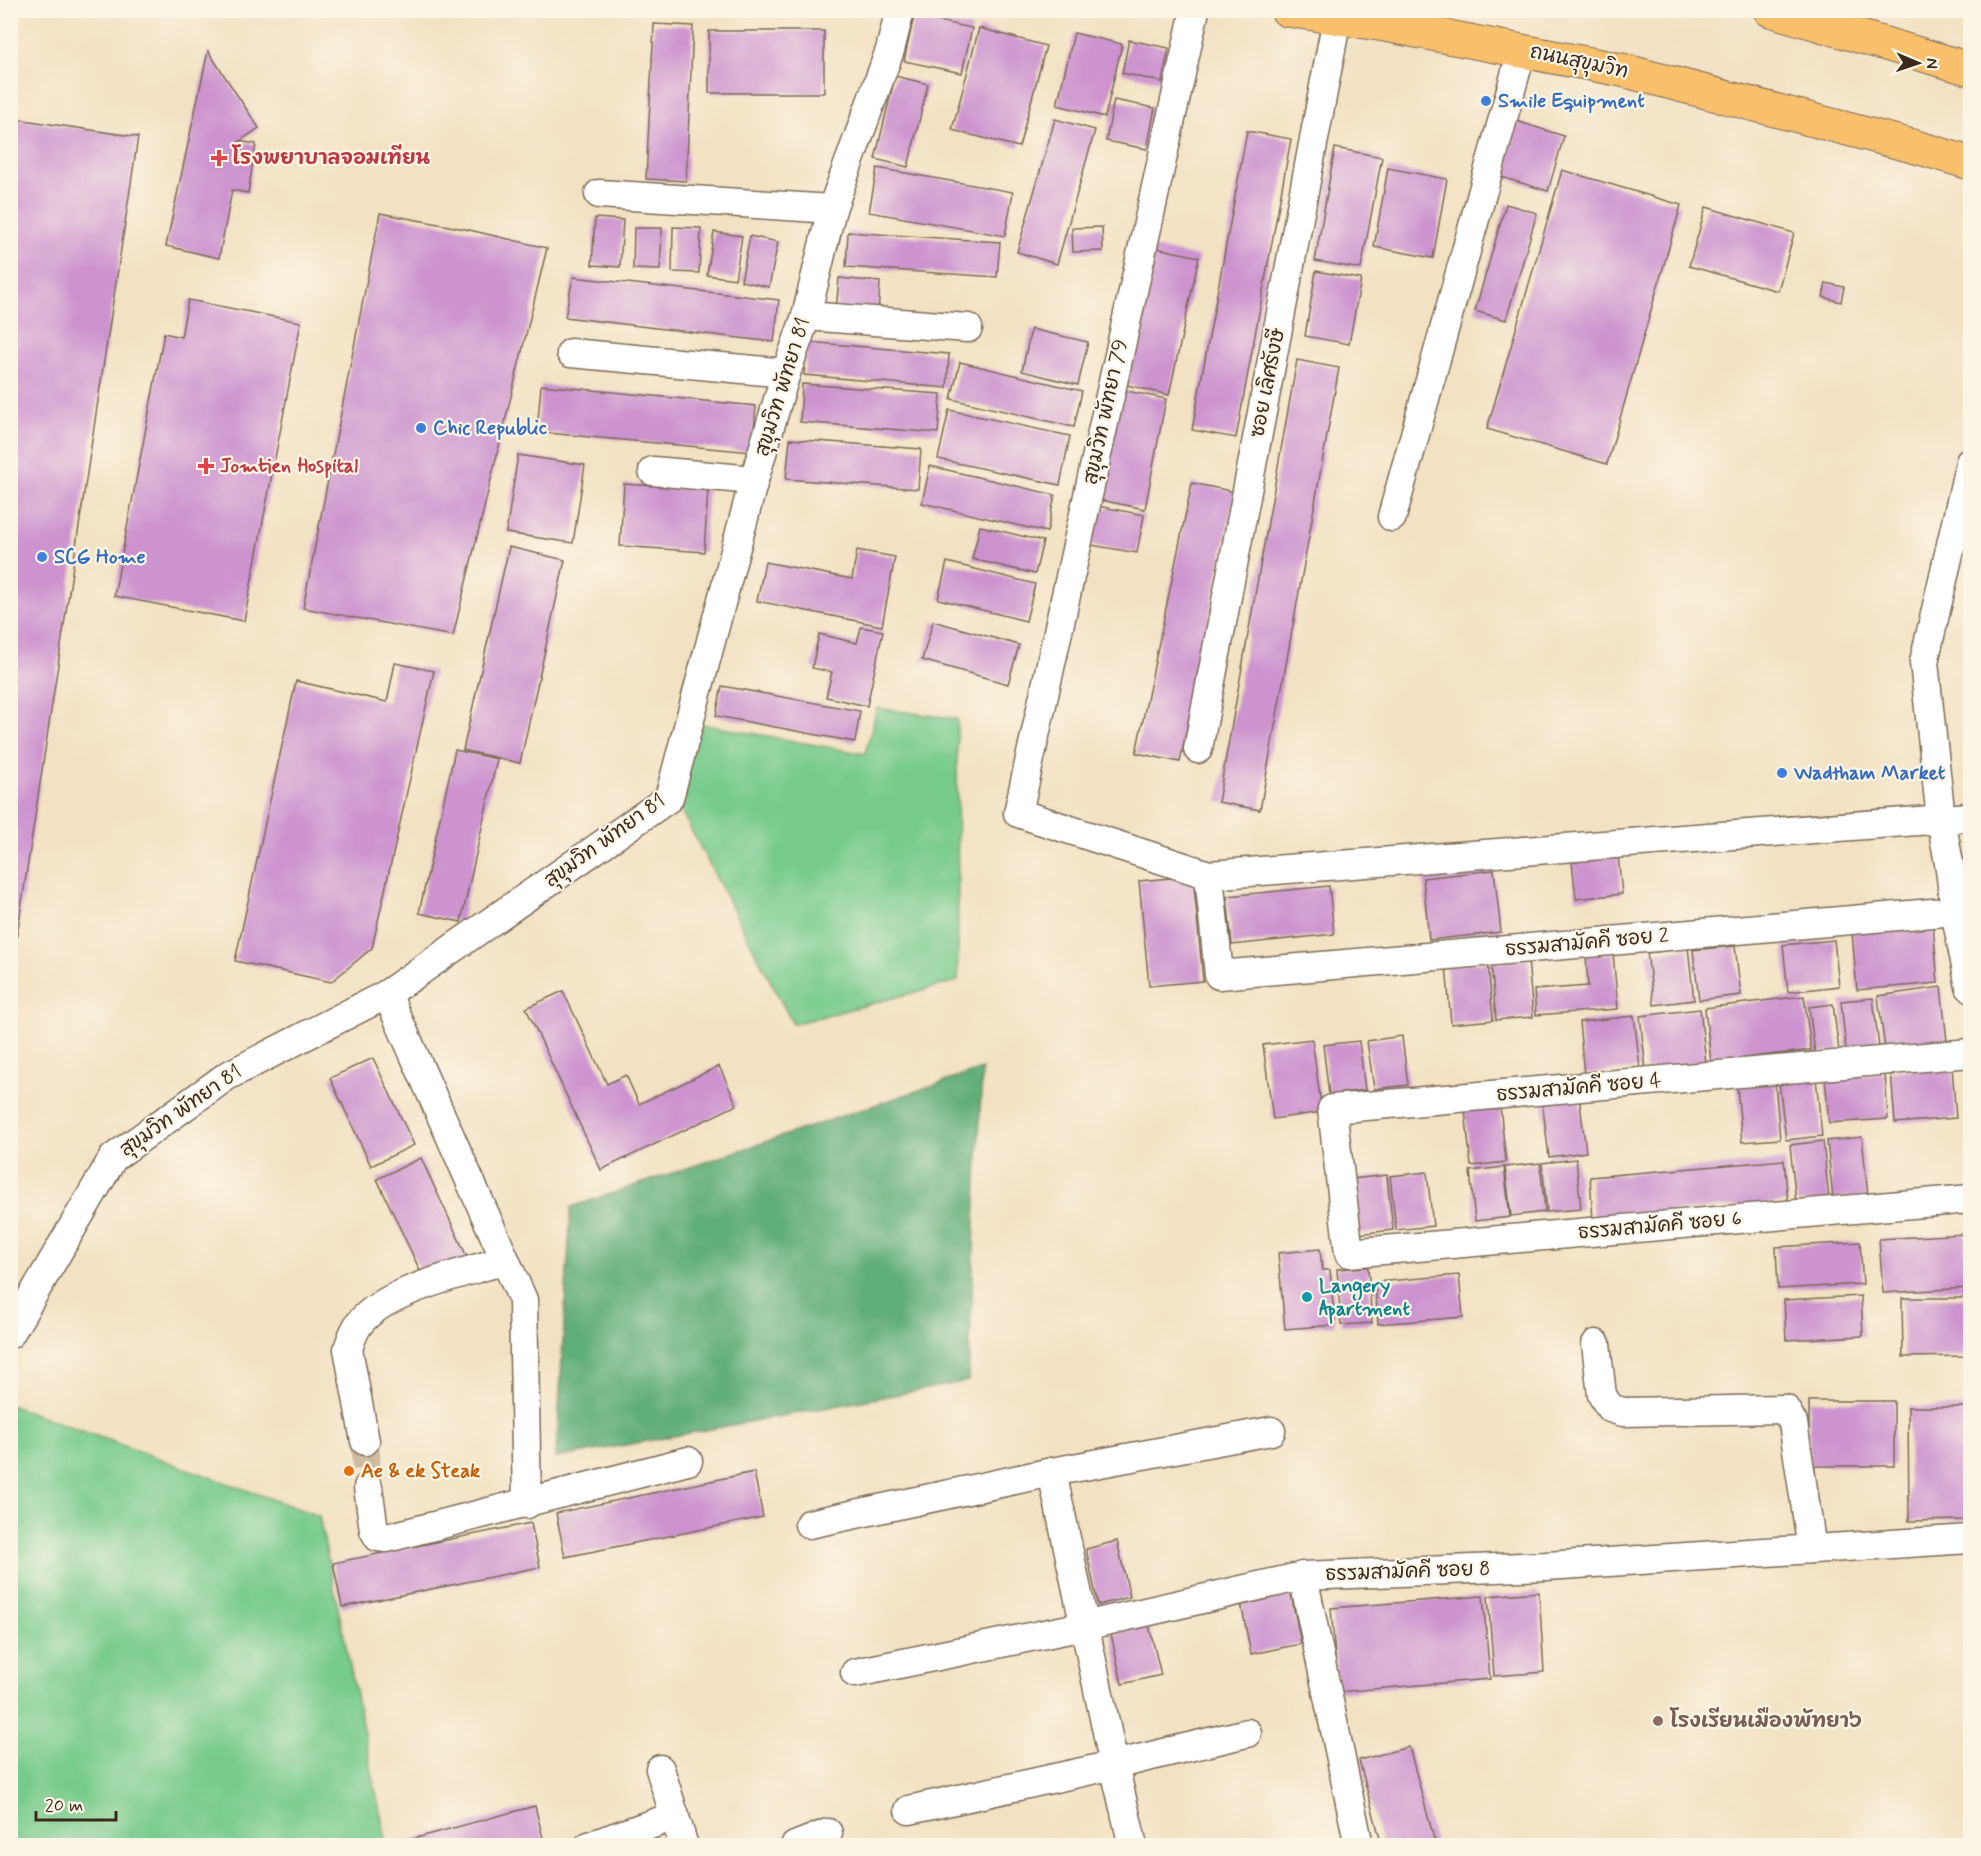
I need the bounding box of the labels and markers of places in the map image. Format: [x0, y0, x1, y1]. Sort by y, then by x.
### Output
place label: Smile Equipment [1498, 88, 1645, 115]
marker: Smile Equipment [1479, 94, 1493, 108]
place label: โรงพยาบาลจอมเทียน [231, 144, 431, 172]
marker: โรงพยาบาลจอมเทียน [210, 149, 228, 167]
place label: Chic Republic [433, 415, 547, 442]
marker: Chic Republic [414, 421, 428, 435]
place label: Jomtien Hospital [220, 453, 358, 480]
marker: Jomtien Hospital [197, 457, 215, 475]
place label: SCG Home [54, 544, 146, 571]
marker: SCG Home [35, 550, 49, 564]
place label: Wadtham Market [1793, 760, 1946, 787]
marker: Wadtham Market [1775, 766, 1789, 780]
place label: Langery Apartment [1319, 1273, 1410, 1324]
marker: Langery Apartment [1300, 1290, 1314, 1304]
place label: Ae & ek Steak [361, 1458, 480, 1485]
marker: Ae & ek Steak [342, 1464, 356, 1478]
place label: โรงเรียนเมืองพัทยา๖ [1669, 1707, 1862, 1735]
marker: โรงเรียนเมืองพัทยา๖ [1651, 1714, 1665, 1728]

